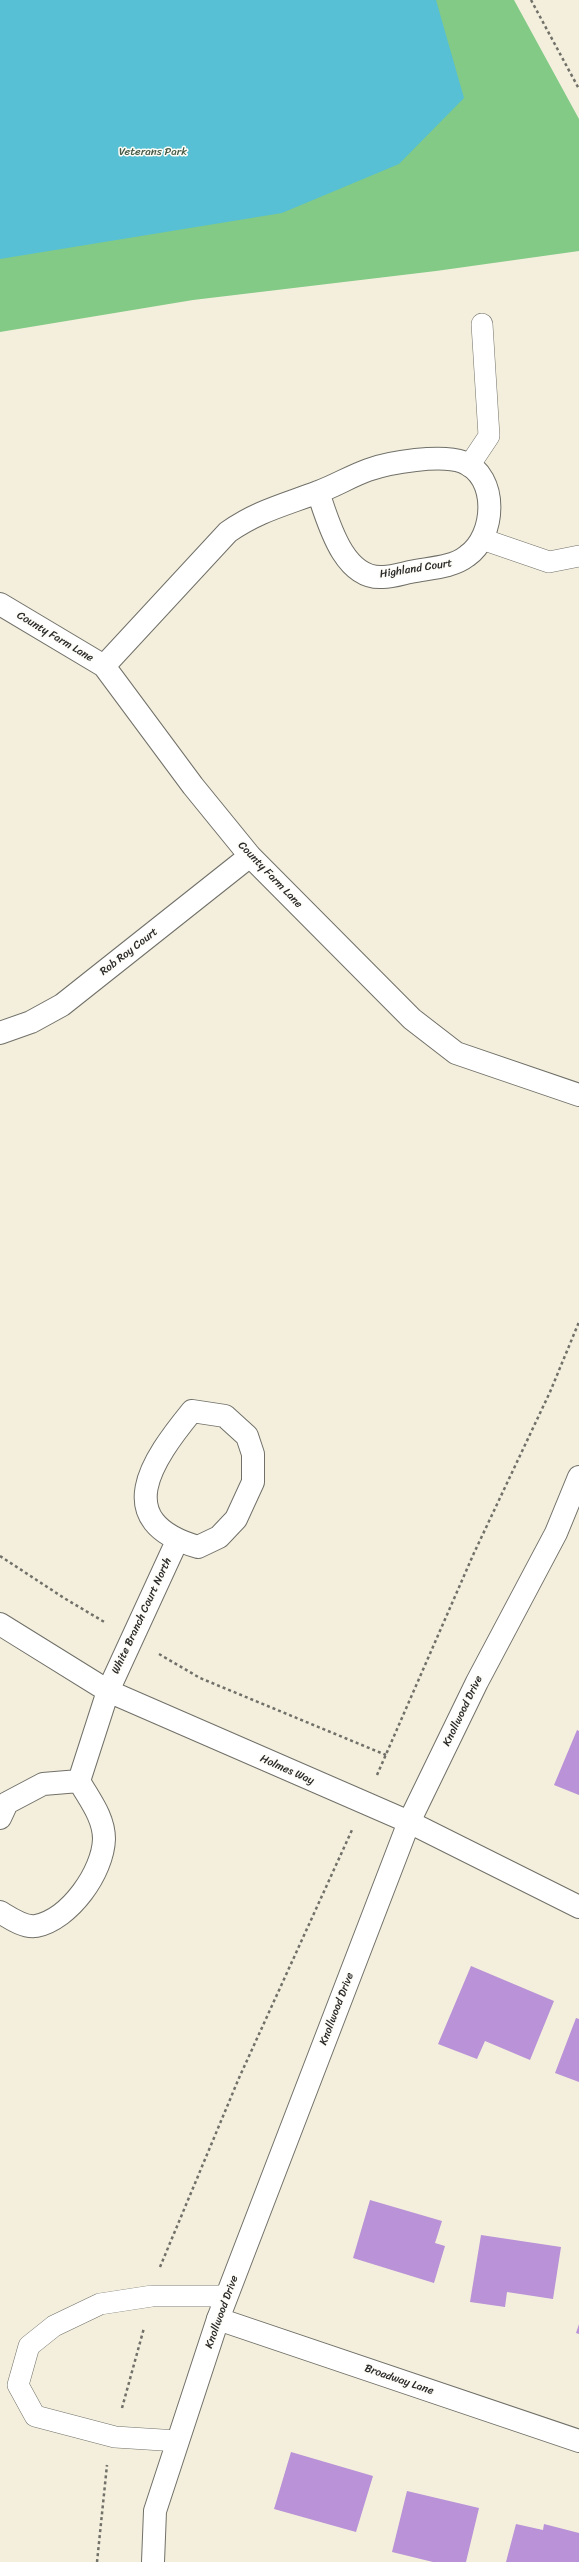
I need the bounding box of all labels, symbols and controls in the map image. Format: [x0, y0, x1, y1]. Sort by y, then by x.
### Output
park label: Veterans Park [119, 145, 187, 159]
street label: Highland Court [379, 557, 453, 581]
street label: County Farm Lane [14, 609, 96, 665]
street label: County Farm Lane [235, 839, 305, 911]
street label: Rob Roy Court [97, 925, 161, 979]
street label: White Branch Court North [109, 1556, 175, 1676]
street label: Knollwood Drive [440, 1674, 486, 1748]
street label: Holmes Way [258, 1752, 316, 1788]
street label: Knollwood Drive [317, 1971, 357, 2047]
street label: Knollwood Drive [203, 2274, 241, 2350]
street label: Broadway Lane [363, 2362, 435, 2398]

